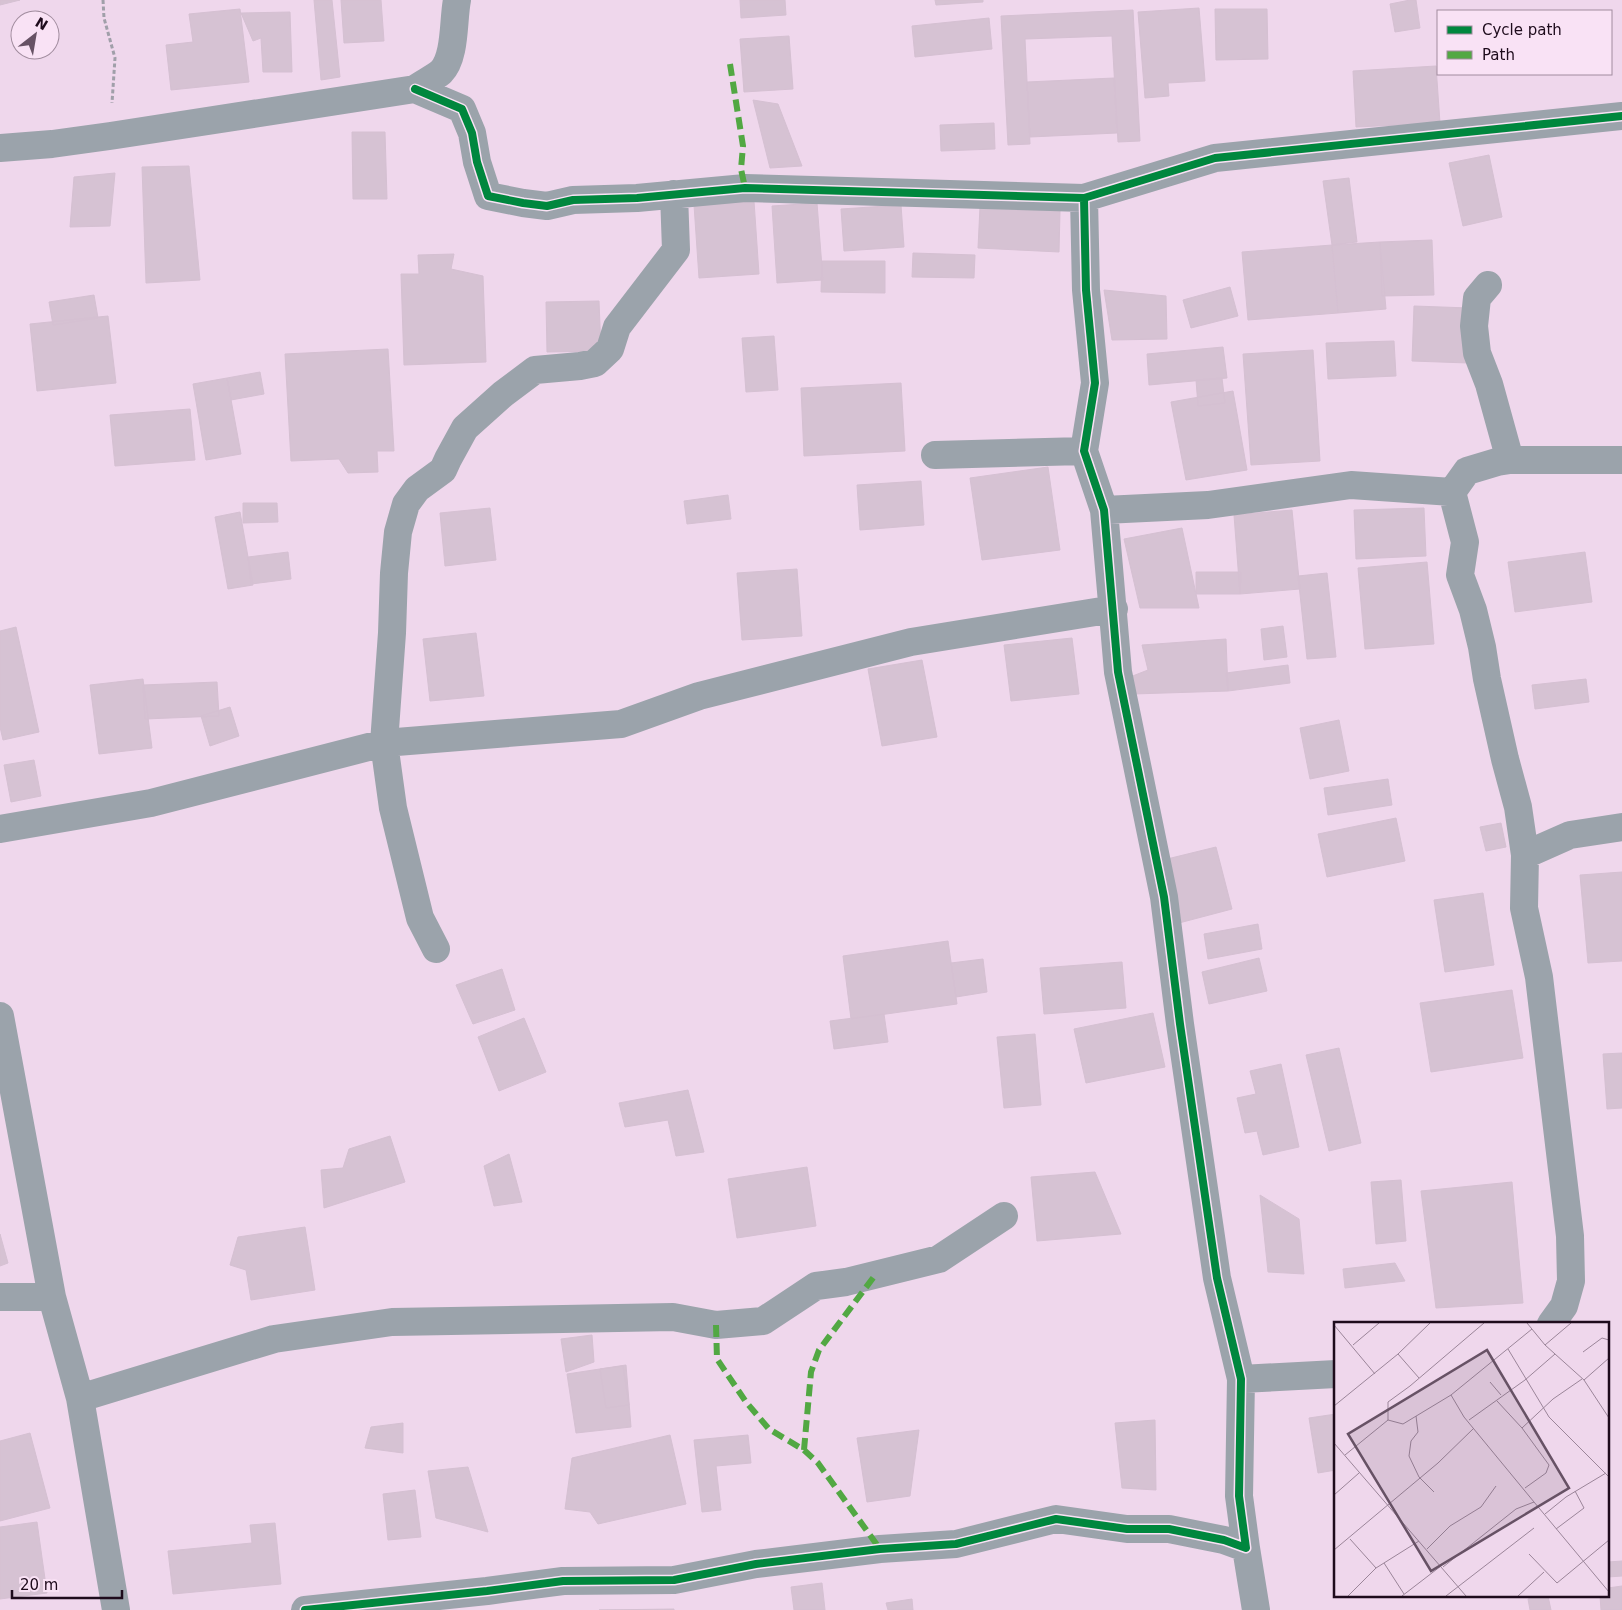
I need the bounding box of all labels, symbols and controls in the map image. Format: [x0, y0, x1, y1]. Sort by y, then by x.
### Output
north arrow [10, 10, 60, 60]
legend [1437, 10, 1612, 75]
text: N [33, 14, 51, 34]
text: Cycle path [1482, 21, 1562, 39]
text: Path [1482, 46, 1515, 64]
inset map [1334, 1322, 1610, 1598]
scale bar [12, 1568, 122, 1600]
text: 20 m [20, 1576, 58, 1594]

